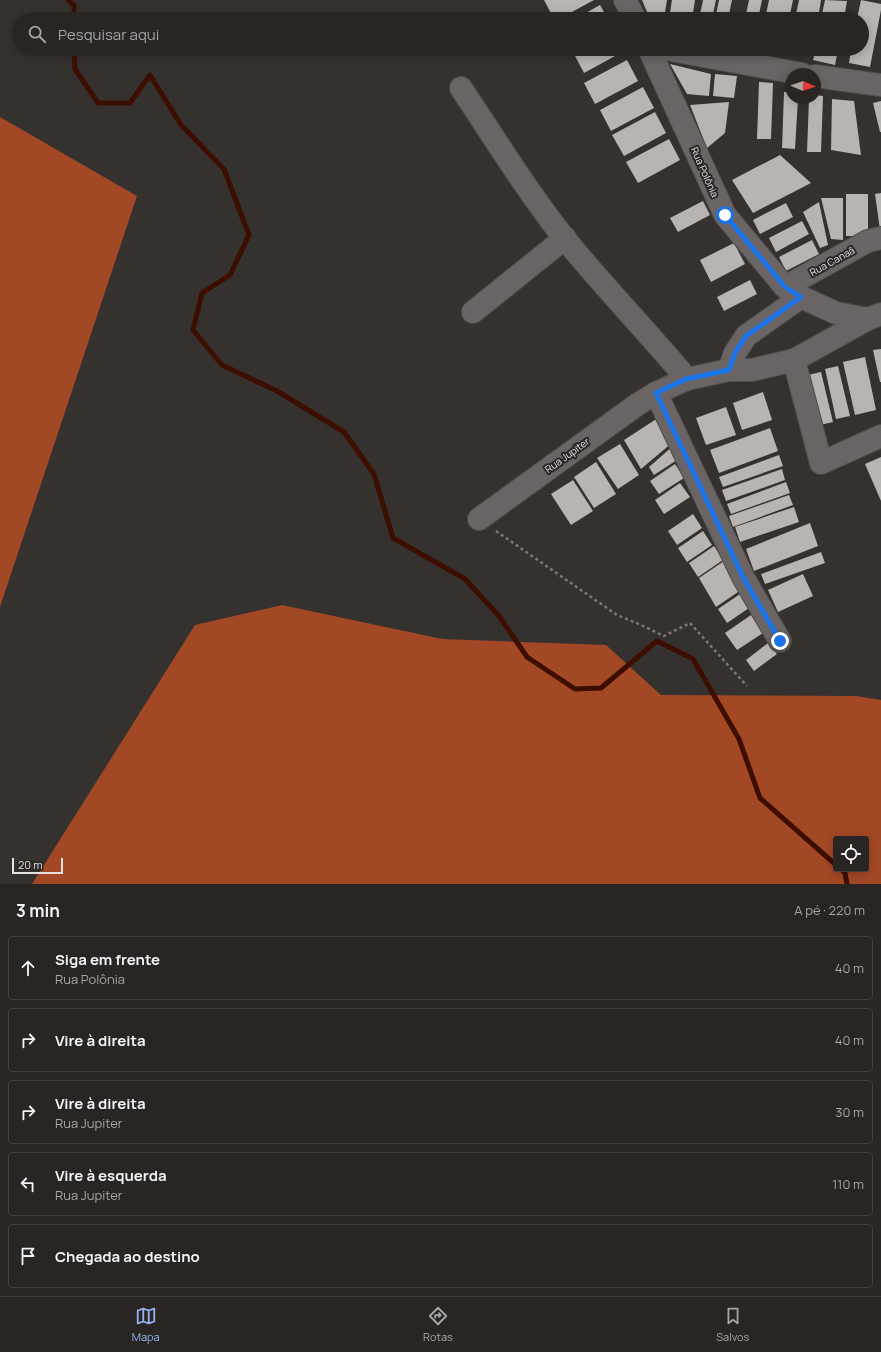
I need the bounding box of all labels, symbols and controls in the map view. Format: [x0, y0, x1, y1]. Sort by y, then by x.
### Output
search box [12, 12, 869, 56]
icon: search [26, 23, 48, 45]
text: Pesquisar aqui [58, 24, 159, 45]
north arrow [785, 68, 821, 104]
street label: Rua Polônia [688, 145, 722, 199]
route start [716, 206, 734, 224]
street label: Rua Canaã [807, 243, 857, 279]
street label: Rua Jupiter [542, 434, 592, 476]
route end [771, 632, 789, 650]
map controls [833, 836, 869, 872]
button: locate [833, 836, 869, 872]
scale bar [12, 856, 63, 875]
text: 20 m [18, 857, 43, 872]
text: 3 min [16, 899, 60, 922]
text: A pé · 220 m [794, 901, 865, 919]
text: Siga em frente [55, 949, 160, 970]
icon: ahead [17, 957, 39, 979]
text: 40 m [835, 959, 864, 977]
text: Rua Polônia [55, 970, 125, 988]
icon: right [17, 1029, 39, 1051]
text: Vire à direita [55, 1030, 146, 1051]
text: 40 m [835, 1031, 864, 1049]
text: Vire à direita [55, 1093, 146, 1114]
icon: right [17, 1101, 39, 1123]
text: 30 m [835, 1103, 864, 1121]
text: Rua Jupiter [55, 1114, 122, 1132]
text: Vire à esquerda [55, 1165, 167, 1186]
icon: left [17, 1173, 39, 1195]
text: 110 m [832, 1175, 864, 1193]
text: Rua Jupiter [55, 1186, 122, 1204]
icon: arrive [17, 1245, 39, 1267]
text: Chegada ao destino [55, 1246, 200, 1267]
tab: Mapa [132, 1305, 160, 1344]
tab: Rotas [423, 1305, 453, 1344]
tab: Salvos [716, 1305, 749, 1344]

